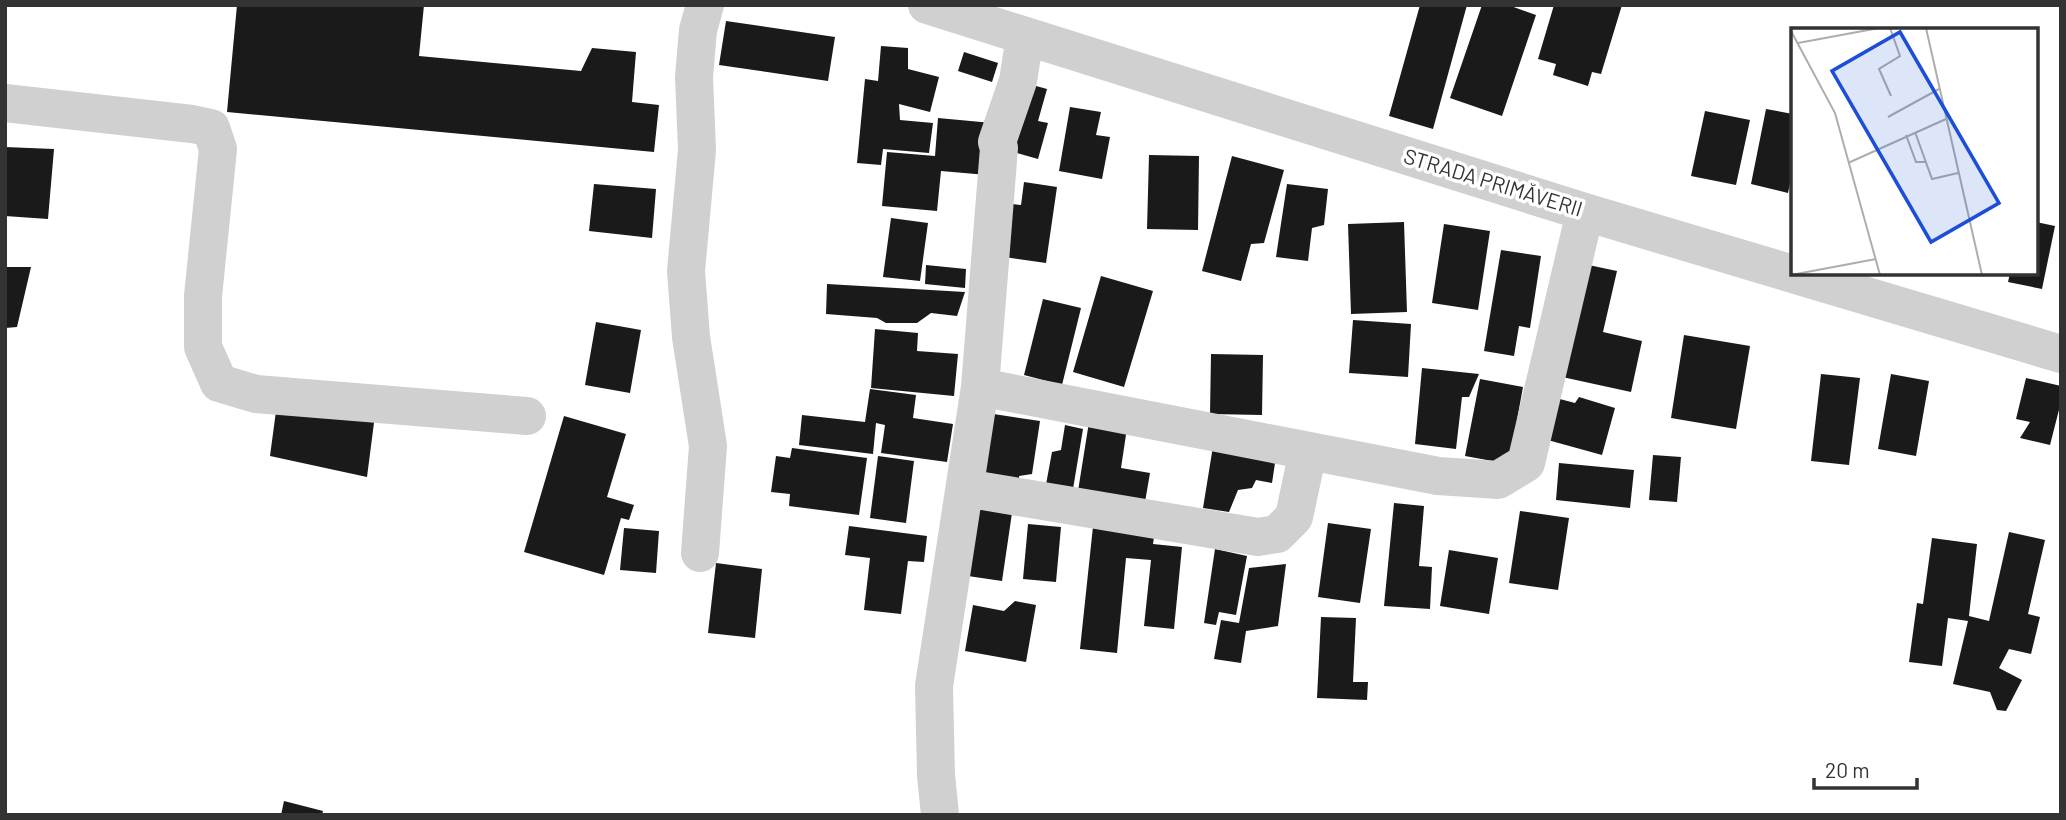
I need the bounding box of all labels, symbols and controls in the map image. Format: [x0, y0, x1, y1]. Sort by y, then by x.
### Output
inset map [1791, 28, 2038, 275]
street label: STRADA PRIMĂVERII [1401, 142, 1586, 221]
scale bar [1814, 746, 1917, 790]
text: 20 m [1825, 757, 1870, 782]

